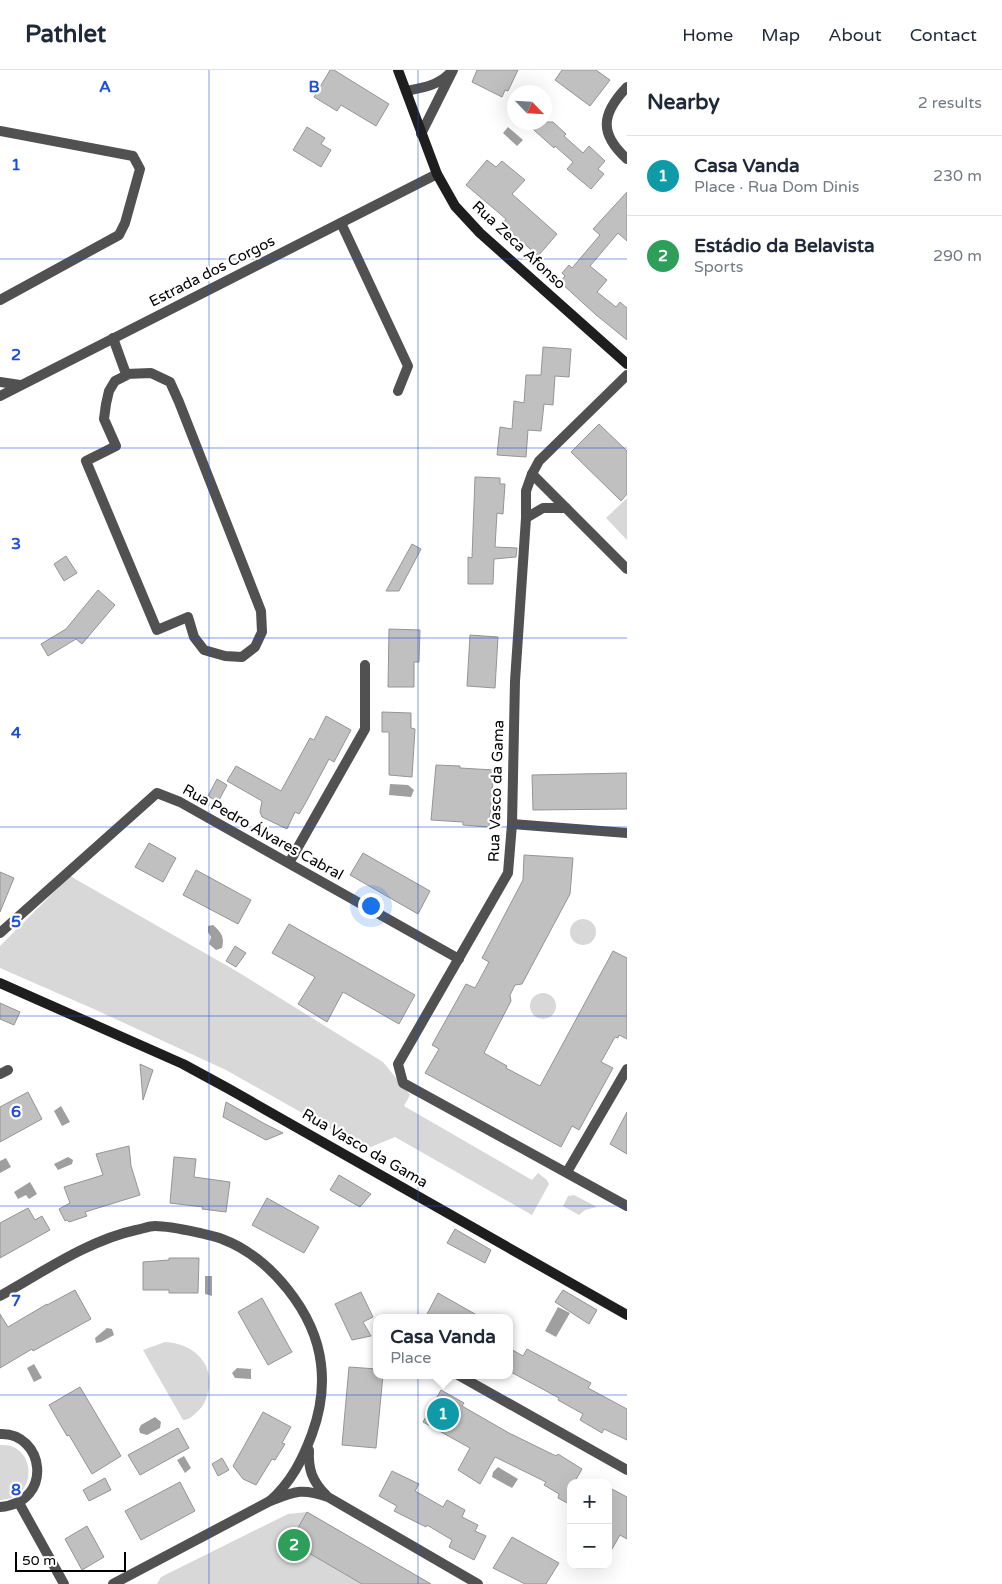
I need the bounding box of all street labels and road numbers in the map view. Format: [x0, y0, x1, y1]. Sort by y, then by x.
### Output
street label: Rua Zeca Afonso [469, 197, 569, 293]
street label: Estrada dos Corgos [146, 232, 278, 310]
street label: Rua Vasco da Gama [485, 720, 507, 862]
street label: Rua Pedro Álvares Cabral [179, 780, 347, 884]
street label: Rua Vasco da Gama [299, 1105, 431, 1191]

